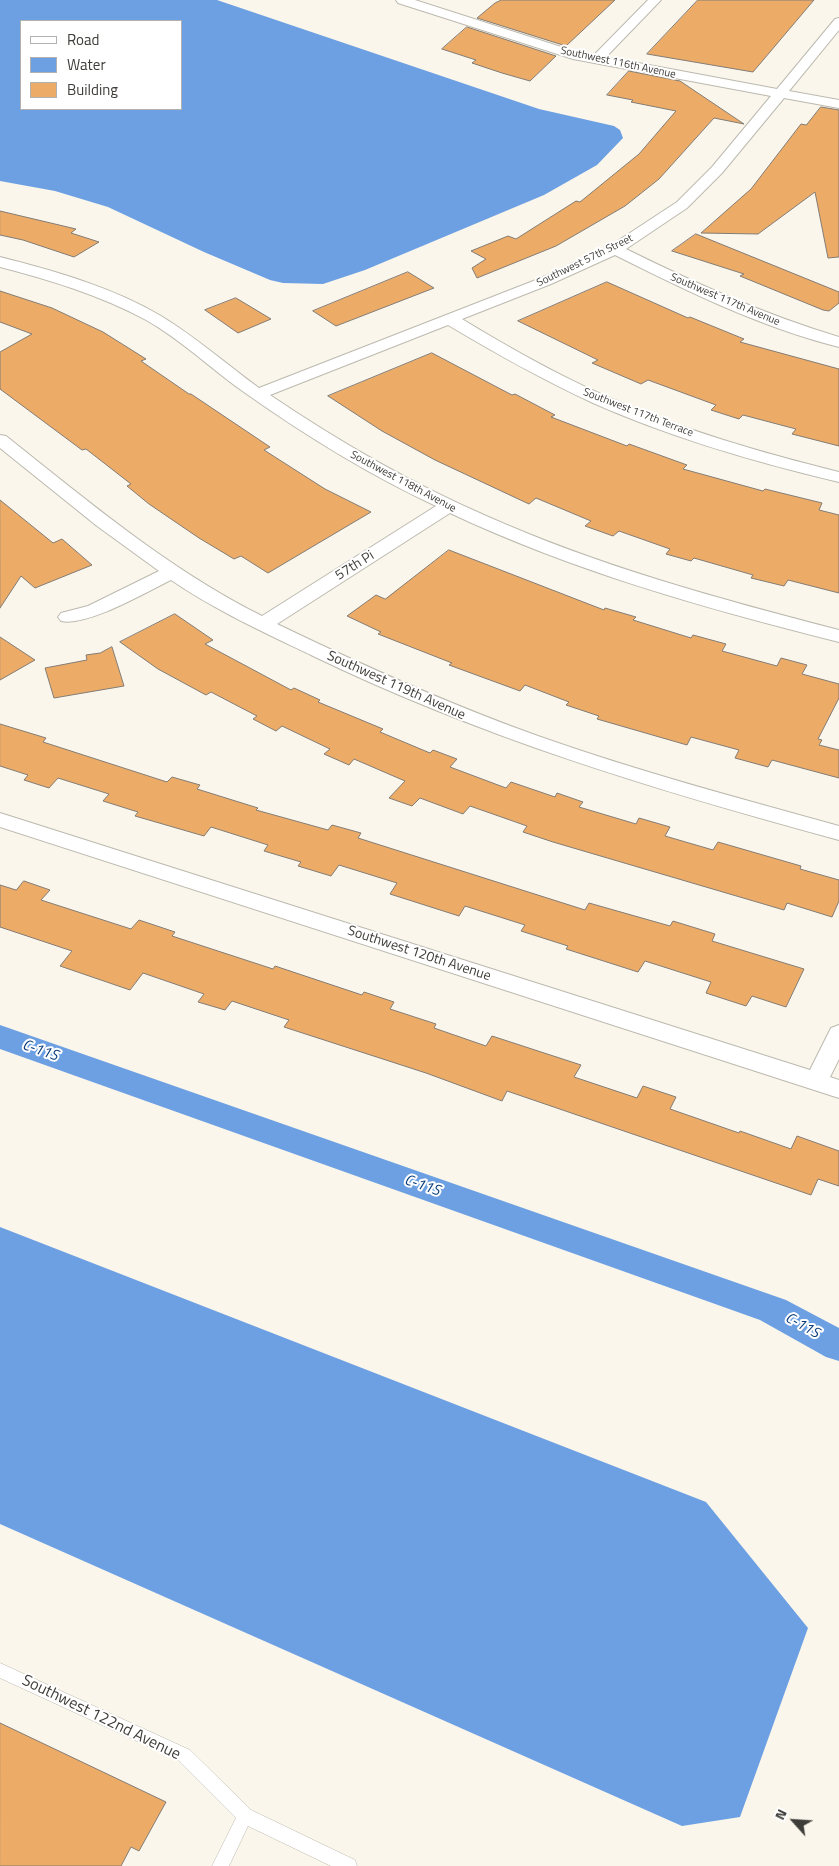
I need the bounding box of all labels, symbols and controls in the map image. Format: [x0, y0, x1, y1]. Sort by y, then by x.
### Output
legend [20, 20, 182, 110]
text: Road [67, 28, 99, 51]
street label: Southwest 116th Avenue [559, 44, 677, 82]
text: Water [67, 53, 106, 76]
text: Building [67, 78, 118, 101]
street label: Southwest 57th Street [535, 232, 635, 290]
street label: Southwest 117th Avenue [668, 271, 782, 329]
street label: Southwest 117th Terrace [581, 386, 695, 440]
street label: Southwest 118th Avenue [348, 449, 458, 515]
street label: 57th Pi [333, 548, 377, 584]
street label: Southwest 119th Avenue [324, 648, 468, 724]
street label: Southwest 120th Avenue [345, 923, 493, 985]
water label: C-11S [20, 1037, 60, 1065]
water label: C-11S [402, 1172, 442, 1200]
water label: C-11S [782, 1309, 822, 1343]
street label: Southwest 122nd Avenue [19, 1671, 183, 1765]
north arrow [769, 1796, 819, 1846]
text: N [769, 1805, 792, 1823]

